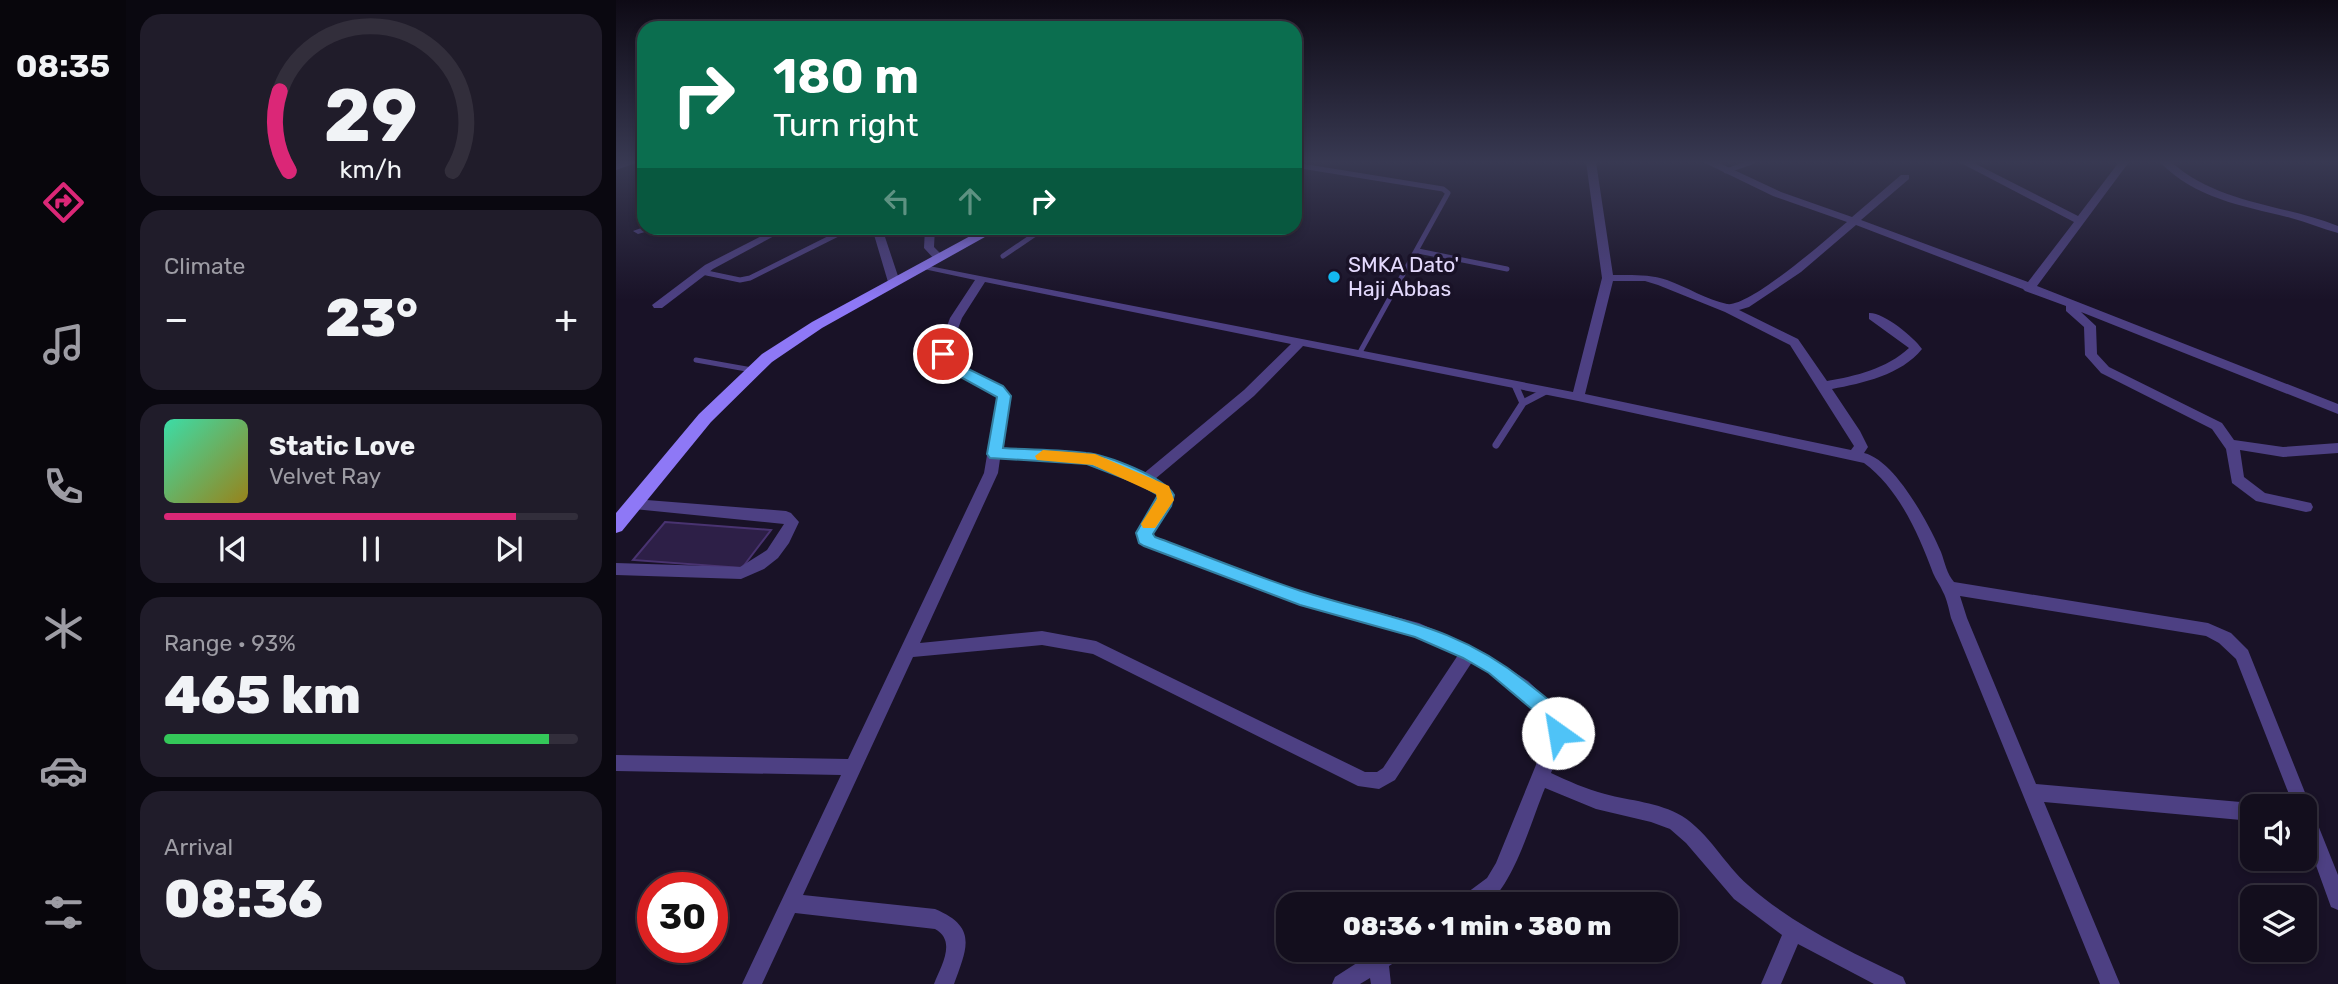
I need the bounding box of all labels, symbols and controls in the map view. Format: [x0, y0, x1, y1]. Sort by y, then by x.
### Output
text: 08:35 [16, 47, 110, 85]
text: 180 m [773, 47, 919, 105]
icon: right [658, 49, 749, 140]
text: 29 [324, 73, 418, 159]
text: Turn right [773, 106, 918, 144]
text: km/h [340, 155, 402, 184]
icon: directions [39, 178, 88, 227]
icon: left [878, 182, 916, 220]
icon: ahead [951, 182, 989, 220]
icon: right [1024, 182, 1062, 220]
text: Climate [164, 252, 245, 280]
place label: SMKA Dato' Haji Abbas [1348, 252, 1459, 301]
marker: SMKA Dato' Haji Abbas [1326, 269, 1342, 285]
text: 23° [325, 287, 418, 349]
text: − [164, 296, 189, 342]
text: + [554, 296, 578, 342]
icon: music [39, 320, 88, 369]
pin [913, 324, 973, 384]
icon: arrive [924, 335, 962, 373]
text: Static Love [269, 431, 415, 462]
icon: phone [39, 462, 88, 511]
text: Velvet Ray [269, 462, 381, 490]
icon: previous [214, 530, 252, 568]
icon: pause [352, 530, 390, 568]
icon: next [490, 530, 528, 568]
icon: climate [39, 604, 88, 653]
text: Range · 93% [164, 629, 296, 657]
text: 465 km [164, 664, 361, 726]
position arrow [1521, 696, 1595, 770]
icon: car [39, 746, 88, 795]
map controls [2240, 794, 2317, 962]
button: sound [2240, 794, 2317, 871]
text: Arrival [164, 833, 233, 861]
text: 08:36 [164, 868, 323, 930]
speed limit sign: 30 [637, 872, 728, 963]
button: layers [2240, 885, 2317, 962]
icon: filters [39, 888, 88, 937]
text: 08:36 · 1 min · 380 m [1343, 911, 1611, 942]

